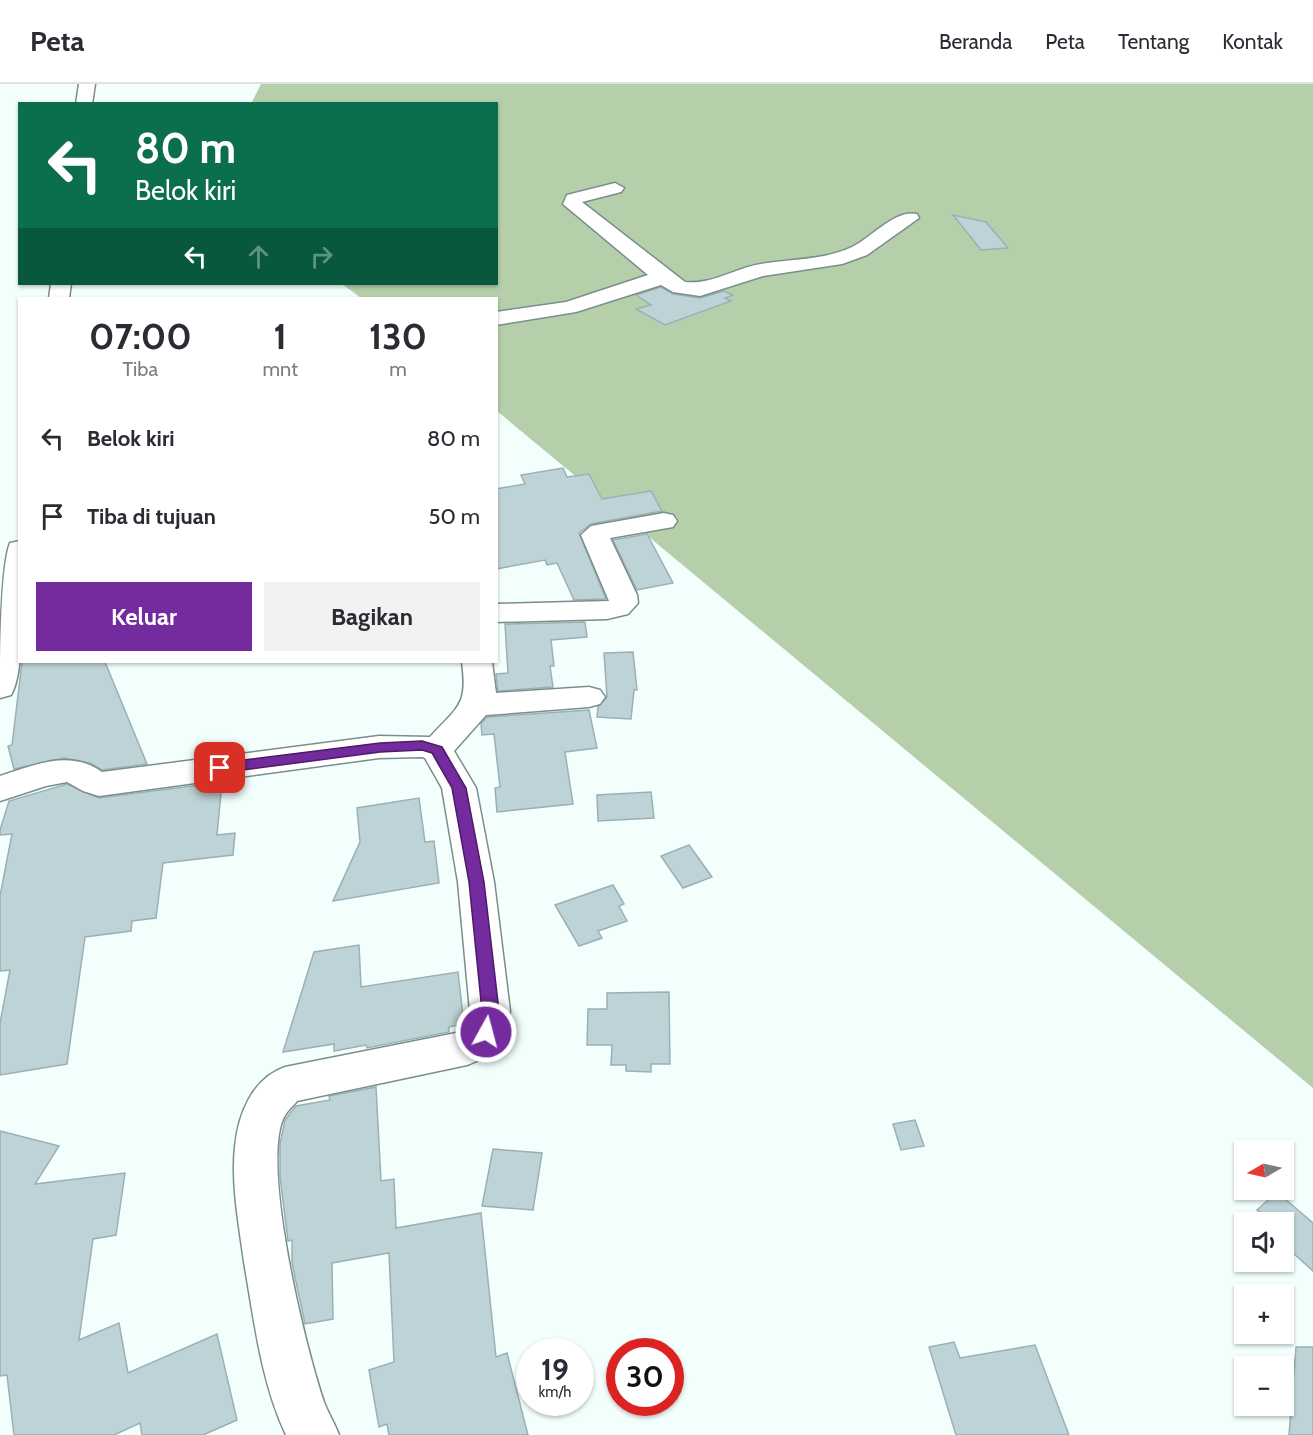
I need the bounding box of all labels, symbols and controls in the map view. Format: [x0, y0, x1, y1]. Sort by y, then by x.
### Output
text: Peta [30, 24, 84, 58]
text: Beranda [939, 29, 1012, 54]
text: Peta [1045, 29, 1085, 54]
text: Tentang [1118, 29, 1189, 54]
text: Kontak [1222, 29, 1283, 54]
text: 80 m [135, 122, 236, 174]
icon: left [36, 126, 114, 204]
text: Belok kiri [135, 174, 236, 207]
icon: left [179, 240, 212, 273]
icon: ahead [242, 240, 275, 273]
icon: right [305, 240, 338, 273]
text: 07:00 [89, 314, 192, 358]
text: 1 [274, 314, 287, 358]
text: 130 [369, 314, 427, 358]
text: Tiba [123, 357, 158, 381]
text: mnt [263, 357, 298, 381]
text: m [389, 357, 407, 381]
icon: left [36, 422, 69, 455]
text: Belok kiri [87, 425, 174, 452]
text: 80 m [427, 425, 480, 452]
icon: arrive [36, 500, 69, 533]
text: Tiba di tujuan [87, 503, 216, 530]
text: 50 m [428, 503, 480, 530]
button: Keluar [36, 582, 252, 651]
button: Bagikan [264, 582, 480, 651]
pin [194, 742, 245, 793]
icon: arrive [203, 751, 236, 784]
position arrow [454, 1000, 518, 1064]
north arrow [1234, 1140, 1294, 1200]
map controls [1234, 1140, 1294, 1416]
button: sound [1234, 1212, 1294, 1272]
button: + [1234, 1284, 1294, 1344]
speed limit sign: 30 [606, 1338, 684, 1416]
text: 19 [541, 1351, 569, 1388]
button: − [1234, 1356, 1294, 1416]
text: km/h [539, 1383, 571, 1401]

